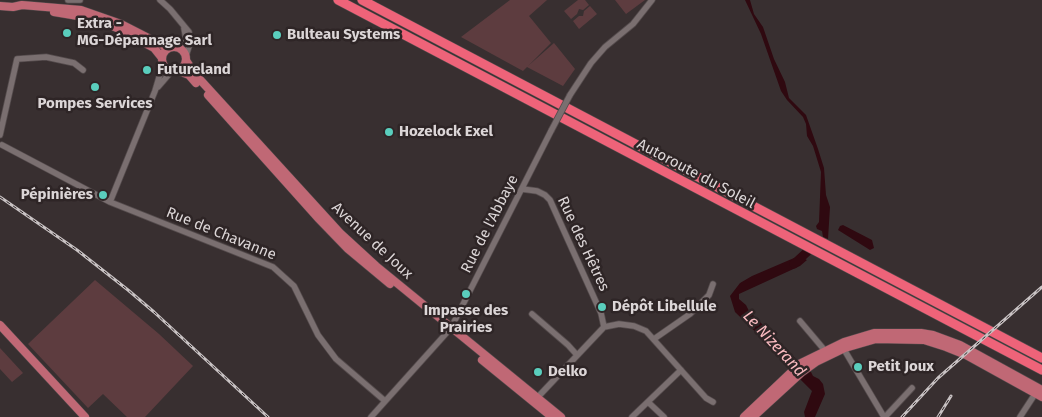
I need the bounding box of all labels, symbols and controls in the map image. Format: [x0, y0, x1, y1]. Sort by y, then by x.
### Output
place label: Extra - MG-Dépannage Sarl [77, 15, 212, 50]
place label: Bulteau Systems [287, 26, 400, 44]
marker: Extra - MG-Dépannage Sarl [61, 27, 73, 39]
marker: Bulteau Systems [271, 29, 283, 41]
place label: Futureland [157, 61, 231, 79]
marker: Futureland [141, 64, 153, 76]
marker: Pompes Services [89, 81, 101, 93]
place label: Pompes Services [37, 95, 153, 113]
place label: Hozelock Exel [399, 123, 493, 141]
marker: Hozelock Exel [383, 126, 395, 138]
street label: Autoroute du Soleil [634, 135, 758, 213]
street label: Rue de l'Abbaye [458, 172, 522, 276]
place label: Pépinières [21, 186, 93, 204]
marker: Pépinières [97, 189, 109, 201]
street label: Rue des Hêtres [553, 194, 613, 294]
street label: Avenue de Joux [328, 199, 416, 283]
street label: Rue de Chavanne [163, 204, 279, 264]
marker: Impasse des Prairies [460, 288, 472, 300]
place label: Dépôt Libellule [612, 298, 716, 316]
marker: Dépôt Libellule [596, 301, 608, 313]
place label: Impasse des Prairies [424, 302, 508, 337]
water label: Le Nizerand [738, 307, 810, 381]
place label: Petit Joux [868, 358, 934, 376]
marker: Petit Joux [852, 361, 864, 373]
place label: Delko [548, 363, 587, 381]
marker: Delko [532, 366, 544, 378]

